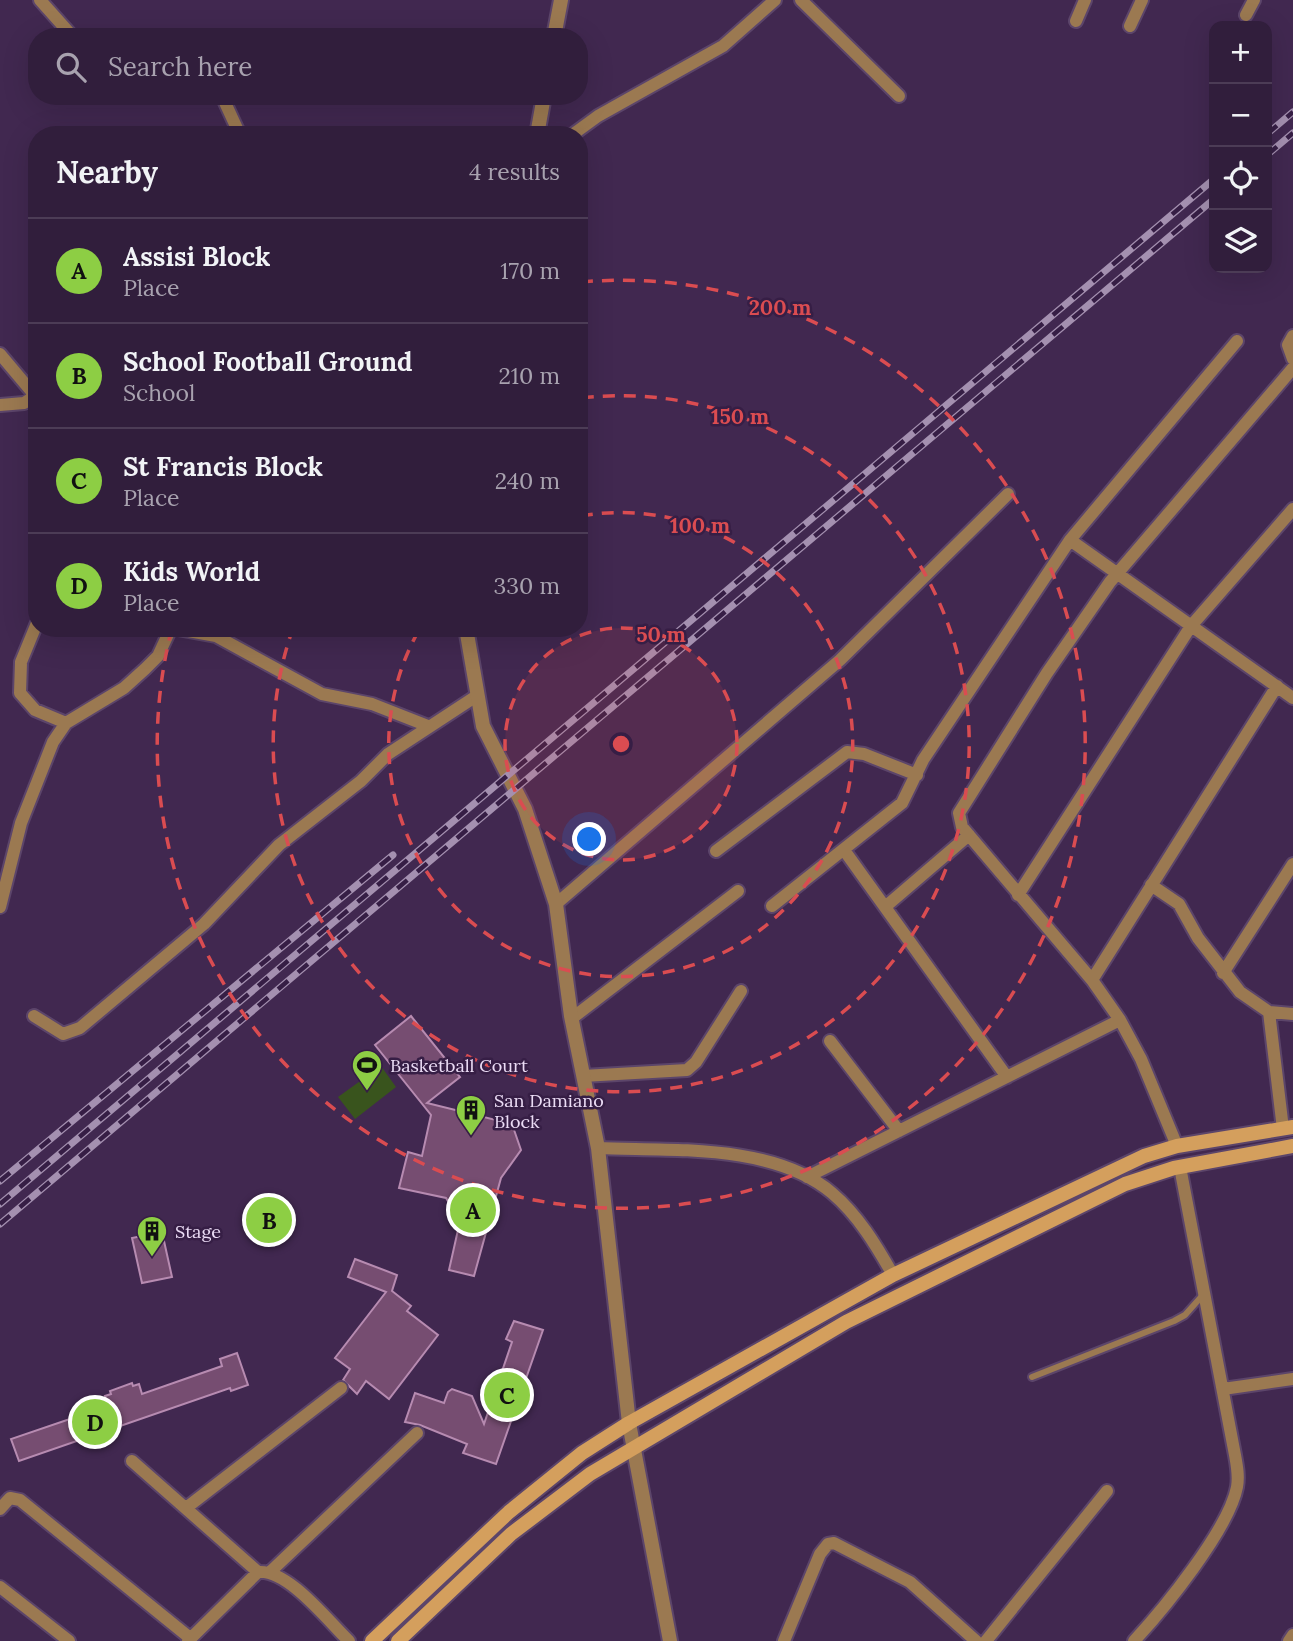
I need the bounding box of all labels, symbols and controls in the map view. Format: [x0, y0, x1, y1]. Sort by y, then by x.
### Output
map controls [1209, 21, 1272, 273]
button: + [1209, 21, 1272, 84]
search box [28, 28, 588, 105]
icon: search [52, 48, 90, 86]
text: Search here [108, 50, 252, 83]
button: − [1209, 84, 1272, 147]
button: locate [1209, 147, 1272, 210]
text: Nearby [56, 153, 158, 191]
text: 4 results [469, 157, 560, 186]
button: layers [1209, 210, 1272, 273]
text: Assisi Block [123, 240, 271, 273]
text: A [71, 256, 87, 285]
text: 170 m [500, 256, 560, 285]
text: Place [123, 273, 180, 302]
text: 200 m [749, 294, 811, 321]
text: School Football Ground [123, 345, 413, 378]
text: B [71, 361, 87, 390]
text: 210 m [498, 361, 560, 390]
text: School [123, 378, 195, 407]
text: 150 m [711, 403, 769, 430]
text: St Francis Block [123, 450, 323, 483]
text: C [71, 466, 87, 495]
text: 240 m [495, 466, 560, 495]
text: Place [123, 483, 180, 512]
text: 100 m [670, 512, 730, 539]
text: Kids World [123, 555, 260, 588]
text: D [70, 571, 88, 600]
text: 330 m [493, 571, 560, 600]
text: Place [123, 588, 180, 617]
text: 50 m [636, 621, 686, 648]
centre of rings [609, 732, 633, 756]
your location [572, 822, 606, 856]
sports icon: Basketball Court [350, 1048, 384, 1092]
place label: Basketball Court [390, 1054, 528, 1077]
place label: San Damiano Block [494, 1089, 604, 1133]
building icon: San Damiano Block [454, 1093, 488, 1137]
pin: A [450, 1184, 496, 1236]
pin: B [246, 1194, 292, 1246]
building icon: Stage [135, 1214, 169, 1258]
place label: Stage [175, 1220, 221, 1243]
pin: C [484, 1369, 530, 1421]
pin: D [72, 1396, 118, 1448]

